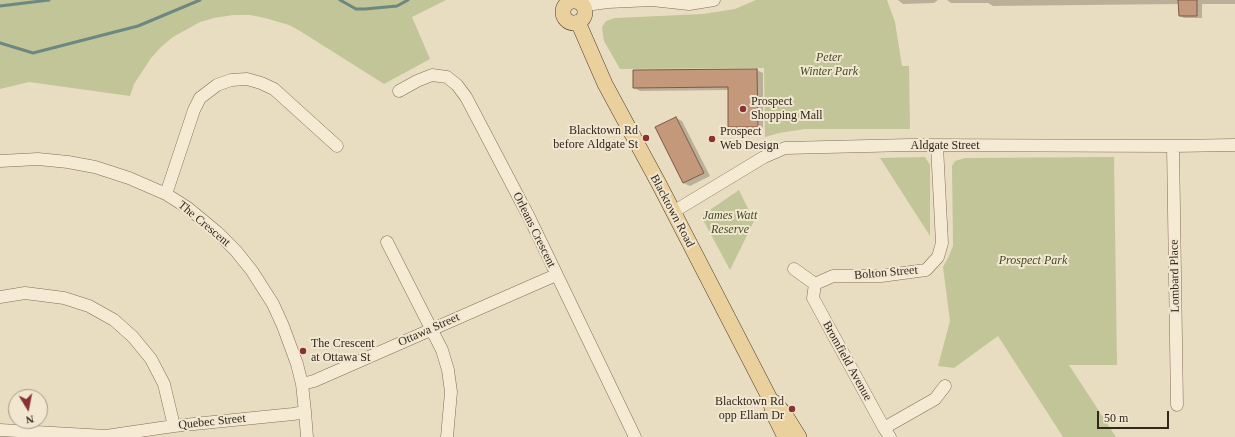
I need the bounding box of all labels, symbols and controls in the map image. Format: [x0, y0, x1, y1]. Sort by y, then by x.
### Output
park label: Peter Winter Park [800, 51, 858, 79]
place label: Prospect Shopping Mall [751, 95, 823, 123]
marker: Prospect Shopping Mall [738, 104, 748, 114]
place label: Blacktown Rd before Aldgate St [553, 124, 638, 152]
place label: Prospect Web Design [720, 125, 779, 153]
marker: Blacktown Rd before Aldgate St [641, 133, 651, 143]
marker: Prospect Web Design [707, 134, 717, 144]
street label: Aldgate Street [911, 139, 979, 153]
street label: Blacktown Road [647, 172, 697, 250]
street label: Orleans Crescent [509, 190, 559, 270]
street label: The Crescent [175, 198, 233, 250]
park label: James Watt Reserve [703, 209, 757, 237]
street label: Lombard Place [1167, 239, 1183, 313]
park label: Prospect Park [999, 254, 1067, 268]
street label: Bolton Street [854, 263, 918, 283]
street label: Ottawa Street [396, 310, 462, 350]
street label: Bromfield Avenue [819, 319, 875, 403]
place label: The Crescent at Ottawa St [311, 337, 375, 365]
marker: The Crescent at Ottawa St [298, 346, 308, 356]
north arrow [8, 389, 48, 429]
place label: Blacktown Rd opp Ellam Dr [715, 395, 784, 423]
scale bar [1099, 403, 1171, 429]
marker: Blacktown Rd opp Ellam Dr [787, 404, 797, 414]
street label: Quebec Street [178, 411, 246, 433]
text: 50 m [1104, 411, 1128, 425]
text: N [25, 413, 35, 426]

